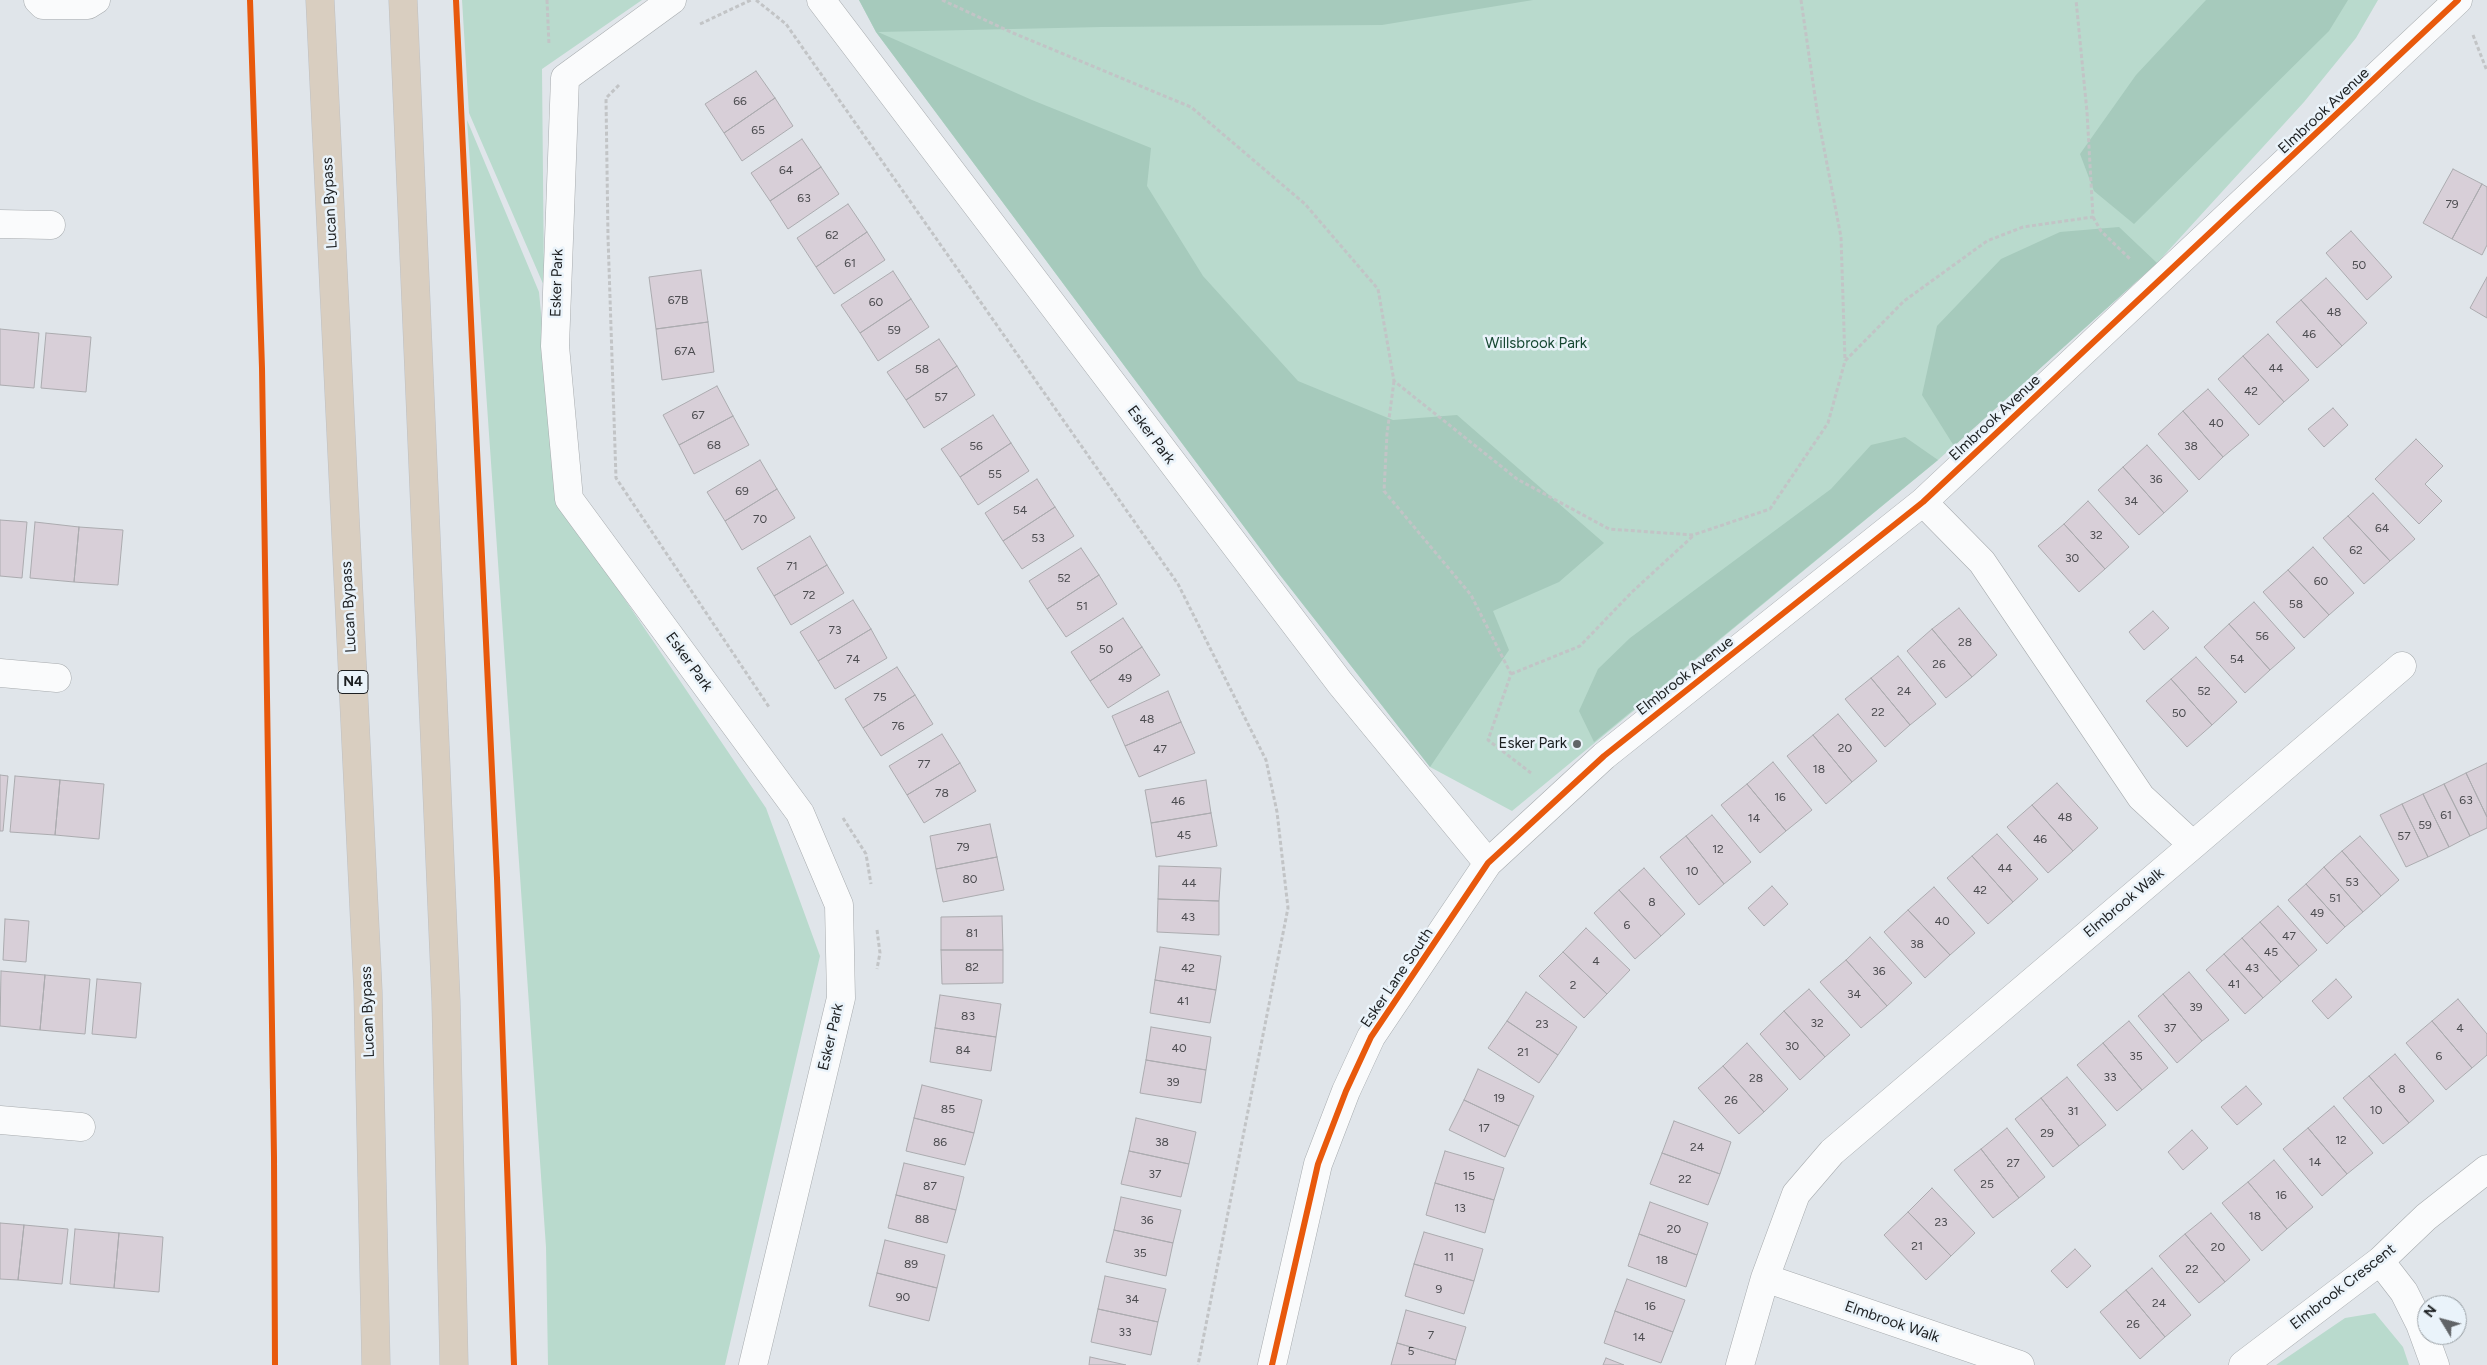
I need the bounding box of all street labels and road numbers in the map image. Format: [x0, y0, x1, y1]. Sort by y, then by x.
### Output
street label: Elmbrook Avenue [2275, 64, 2373, 158]
street label: Lucan Bypass [319, 157, 341, 249]
street label: Esker Park [547, 248, 567, 318]
street label: Elmbrook Avenue [1946, 371, 2044, 465]
street label: Esker Park [1123, 402, 1179, 468]
street label: Lucan Bypass [338, 561, 360, 653]
street label: Esker Park [662, 629, 716, 695]
street label: Elmbrook Avenue [1633, 633, 1737, 719]
road number: N4 [338, 670, 368, 694]
street label: Elmbrook Walk [2080, 864, 2168, 942]
street label: Esker Lane South [1357, 925, 1437, 1031]
street label: Lucan Bypass [357, 966, 379, 1058]
street label: Esker Park [815, 1002, 847, 1072]
street label: Elmbrook Crescent [2287, 1240, 2399, 1334]
street label: Elmbrook Walk [1842, 1297, 1942, 1347]

